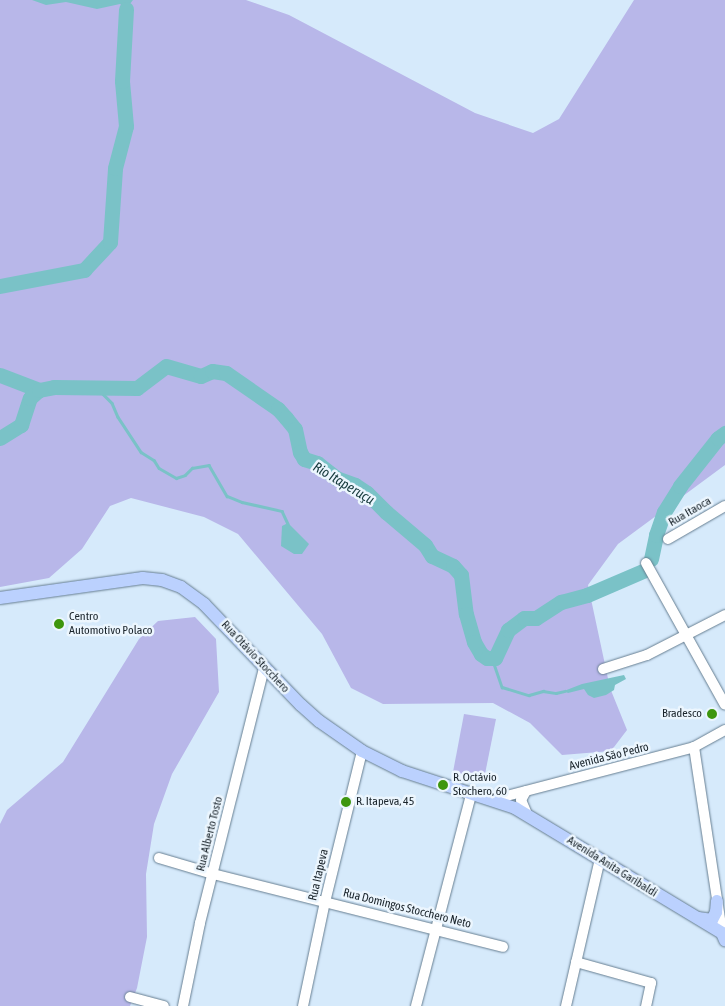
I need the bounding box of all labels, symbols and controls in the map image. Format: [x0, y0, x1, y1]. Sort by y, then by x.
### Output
water label: Rio Itaperuçu [310, 458, 378, 508]
street label: Rua Itaoca [666, 494, 714, 530]
place label: Centro Automotivo Polaco [69, 610, 152, 638]
marker: Centro Automotivo Polaco [53, 618, 65, 630]
street label: Rua Otávio Stocchero [218, 618, 292, 696]
place label: Bradesco [662, 707, 702, 721]
marker: Bradesco [706, 708, 718, 720]
street label: Avenida São Pedro [568, 740, 650, 774]
place label: R. Octávio Stochero, 60 [453, 771, 507, 799]
marker: R. Octávio Stochero, 60 [437, 779, 449, 791]
street label: Rua Alberto Tosto [194, 795, 226, 873]
place label: R. Itapeva, 45 [356, 795, 414, 809]
marker: R. Itapeva, 45 [340, 796, 352, 808]
street label: Avenida Anita Garibaldi [564, 833, 660, 901]
street label: Rua Itapeva [306, 848, 332, 902]
street label: Rua Domingos Stocchero Neto [341, 886, 473, 932]

